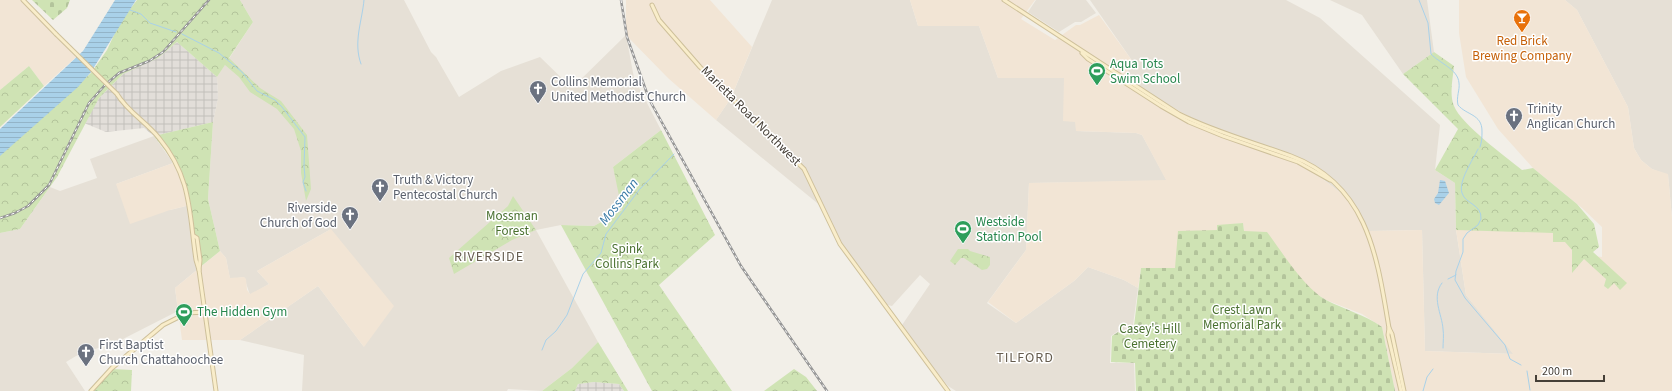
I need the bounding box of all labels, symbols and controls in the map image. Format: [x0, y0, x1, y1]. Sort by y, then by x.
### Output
bar icon: Red Brick Brewing Company [1512, 8, 1532, 33]
place label: Red Brick Brewing Company [1472, 32, 1572, 65]
place label: Aqua Tots Swim School [1110, 55, 1180, 88]
sports icon: Aqua Tots Swim School [1087, 61, 1107, 86]
street label: Marietta Road Northwest [697, 62, 805, 170]
place label: Collins Memorial United Methodist Church [551, 73, 686, 106]
church icon: Collins Memorial United Methodist Church [528, 79, 548, 104]
place label: Trinity Anglican Church [1527, 100, 1615, 133]
church icon: Trinity Anglican Church [1504, 106, 1524, 131]
place label: Truth & Victory Pentecostal Church [393, 171, 498, 204]
water label: Mossman [594, 174, 644, 230]
church icon: Truth & Victory Pentecostal Church [370, 177, 390, 202]
place label: Riverside Church of God [260, 199, 337, 232]
church icon: Riverside Church of God [340, 205, 360, 230]
park label: Mossman Forest [486, 207, 538, 240]
place label: Westside Station Pool [976, 213, 1042, 246]
sports icon: Westside Station Pool [953, 219, 973, 244]
park label: Spink Collins Park [595, 240, 659, 273]
district label: RIVERSIDE [454, 247, 524, 267]
park label: Crest Lawn Memorial Park [1203, 301, 1282, 334]
sports icon: The Hidden Gym [174, 302, 194, 327]
place label: The Hidden Gym [197, 303, 287, 321]
park label: Casey's Hill Cemetery [1119, 320, 1181, 353]
place label: First Baptist Church Chattahoochee [99, 336, 223, 369]
church icon: First Baptist Church Chattahoochee [76, 342, 96, 367]
district label: TILFORD [996, 348, 1054, 368]
scale bar [1536, 357, 1604, 383]
text: 200 m [1542, 363, 1572, 380]

